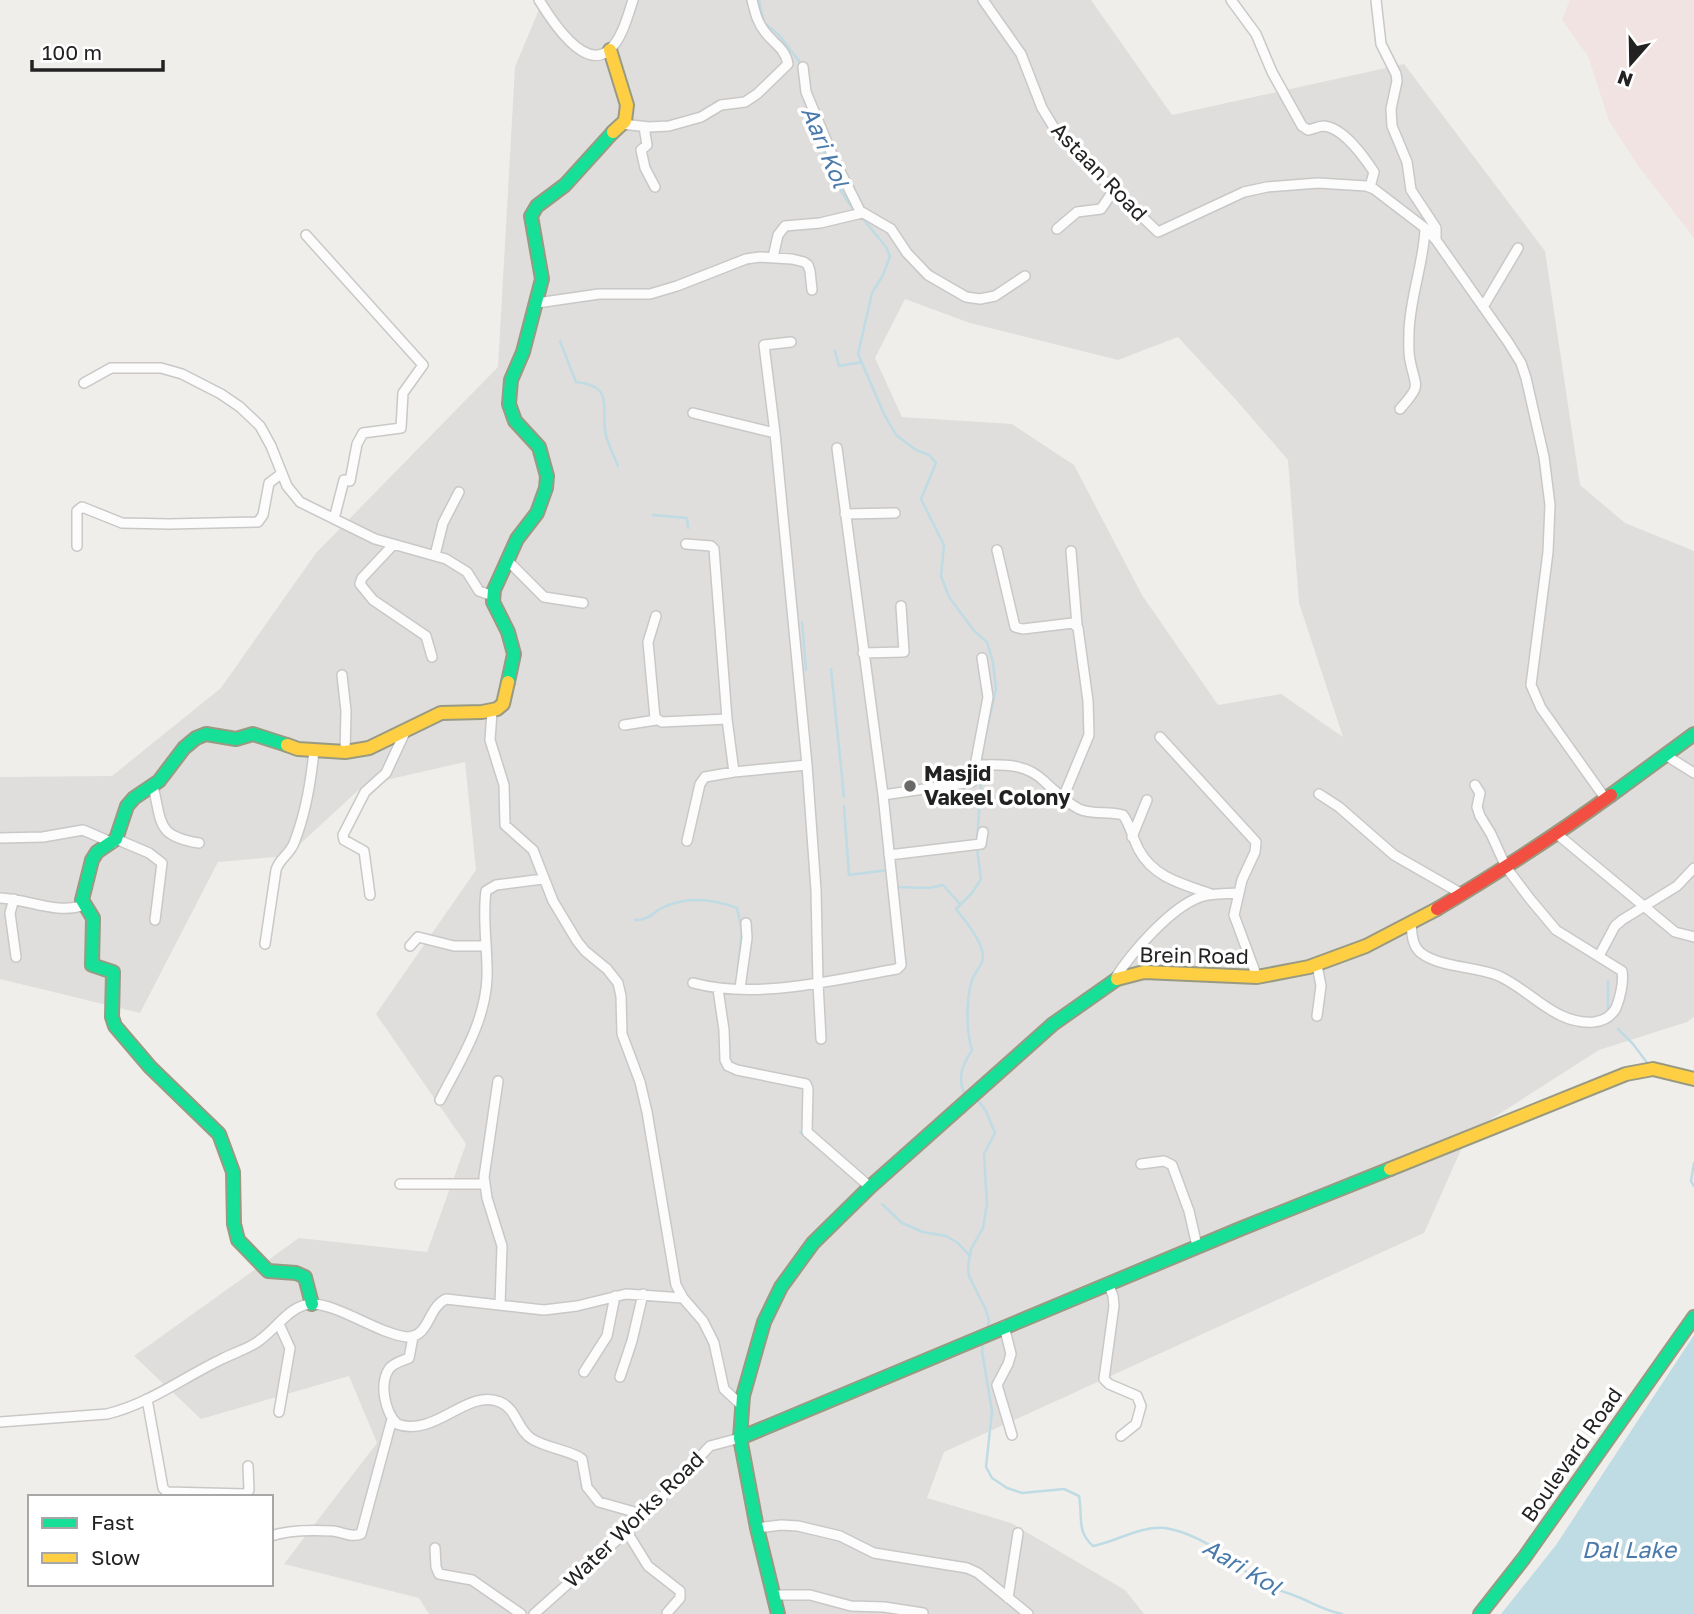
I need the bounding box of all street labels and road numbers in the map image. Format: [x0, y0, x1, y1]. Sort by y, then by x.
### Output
street label: Astaan Road [1046, 117, 1153, 226]
street label: Brein Road [1139, 941, 1249, 969]
street label: Boulevard Road [1515, 1382, 1627, 1527]
street label: Water Works Road [558, 1446, 709, 1593]

